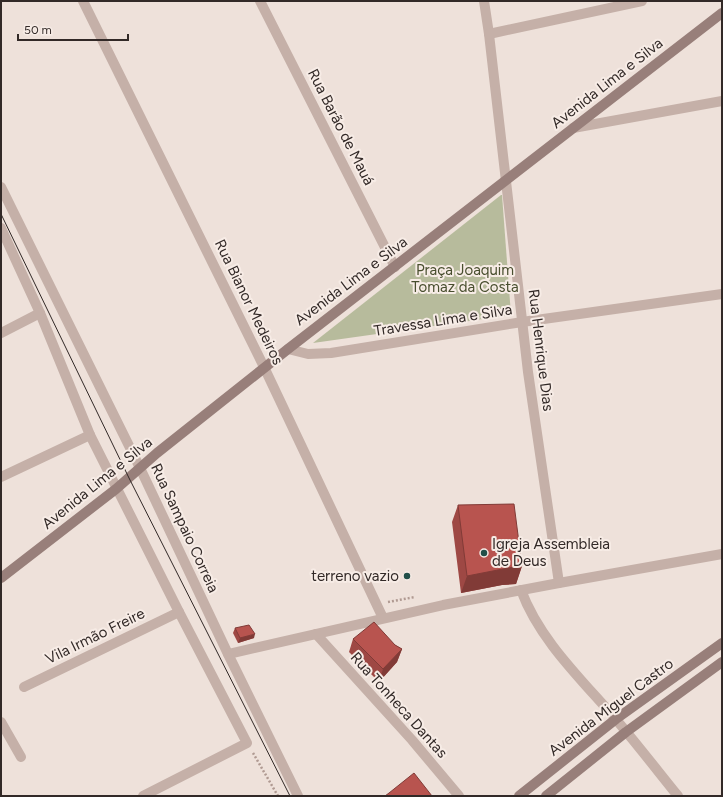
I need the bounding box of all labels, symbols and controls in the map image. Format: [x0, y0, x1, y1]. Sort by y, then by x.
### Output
scale bar [18, 16, 128, 42]
text: 50 m [24, 23, 52, 37]
street label: Avenida Lima e Silva [548, 34, 666, 132]
street label: Rua Barão de Mauá [304, 66, 378, 188]
street label: Avenida Lima e Silva [291, 233, 411, 329]
street label: Rua Bianor Medeiros [211, 236, 287, 368]
park label: Praça Joaquim Tomaz da Costa [411, 261, 519, 296]
street label: Rua Henrique Dias [525, 288, 557, 412]
street label: Travessa Lima e Silva [373, 300, 513, 340]
street label: Avenida Lima e Silva [38, 433, 156, 533]
street label: Rua Sampaio Correia [147, 461, 223, 595]
place label: Igreja Assembleia de Deus [492, 535, 610, 570]
marker: Igreja Assembleia de Deus [479, 548, 489, 558]
place label: terreno vazio [311, 567, 399, 585]
marker: terreno vazio [402, 571, 412, 581]
street label: Vila Irmão Freire [42, 604, 148, 668]
street label: Rua Tonheca Dantas [347, 648, 451, 762]
street label: Avenida Miguel Castro [545, 654, 677, 760]

